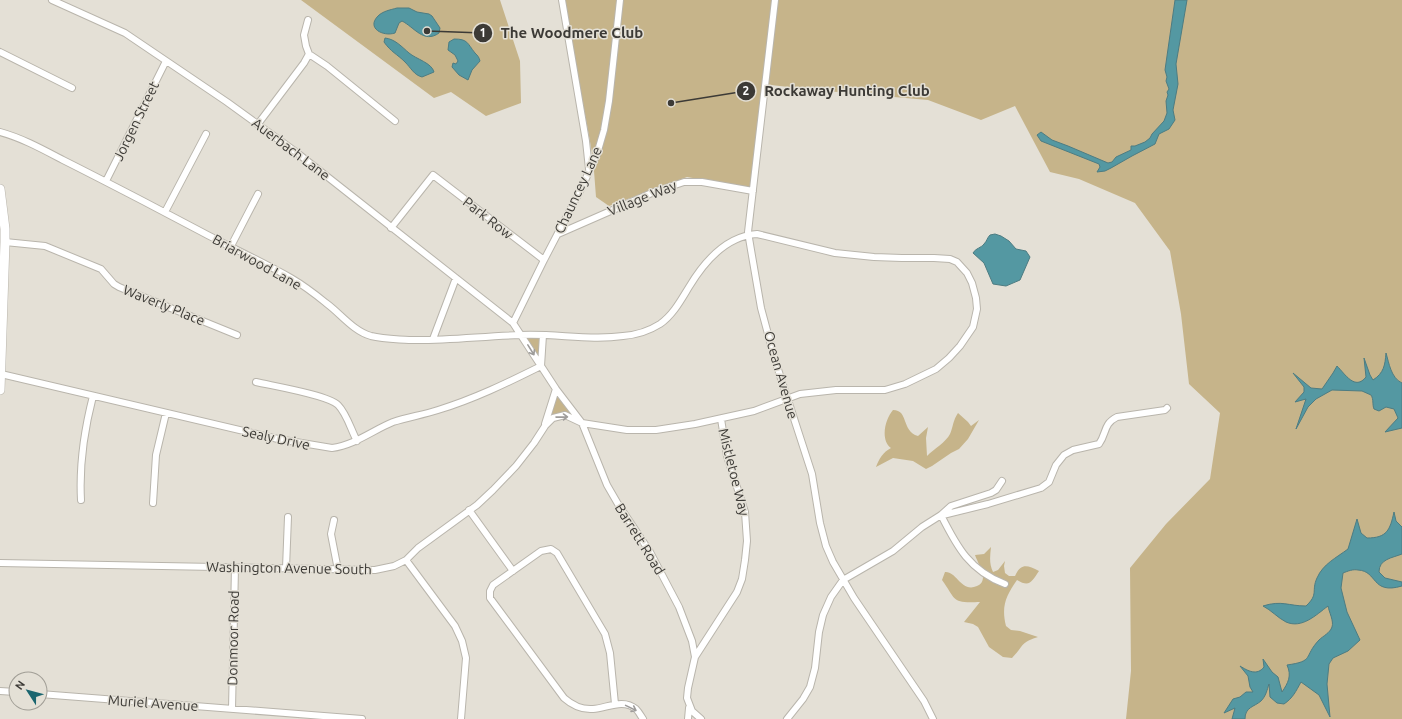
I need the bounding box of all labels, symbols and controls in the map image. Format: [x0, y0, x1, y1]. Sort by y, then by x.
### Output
callout: The Woodmere Club [473, 19, 651, 46]
text: The Woodmere Club [501, 24, 643, 41]
text: 1 [480, 26, 486, 39]
callout: Rockaway Hunting Club [736, 77, 938, 104]
street label: Jorgen Street [110, 78, 162, 163]
text: Rockaway Hunting Club [764, 82, 930, 99]
text: 2 [743, 84, 750, 97]
street label: Auerbach Lane [249, 115, 333, 183]
street label: Chauncey Lane [551, 144, 605, 236]
street label: Village Way [605, 177, 679, 219]
street label: Park Row [460, 194, 516, 242]
street label: Briarwood Lane [210, 231, 304, 293]
street label: Waverly Place [121, 281, 207, 329]
street label: Ocean Avenue [761, 329, 801, 421]
one-way arrow [528, 344, 536, 356]
one-way arrow [556, 413, 569, 420]
street label: Sealy Drive [241, 423, 311, 453]
street label: Mistletoe Way [715, 427, 753, 518]
street label: Barrett Road [612, 500, 668, 578]
street label: Washington Avenue South [206, 559, 372, 577]
street label: Donmoor Road [224, 590, 242, 686]
north arrow [8, 671, 48, 711]
text: N [13, 678, 27, 692]
street label: Muriel Avenue [107, 692, 199, 714]
one-way arrow [625, 705, 637, 712]

